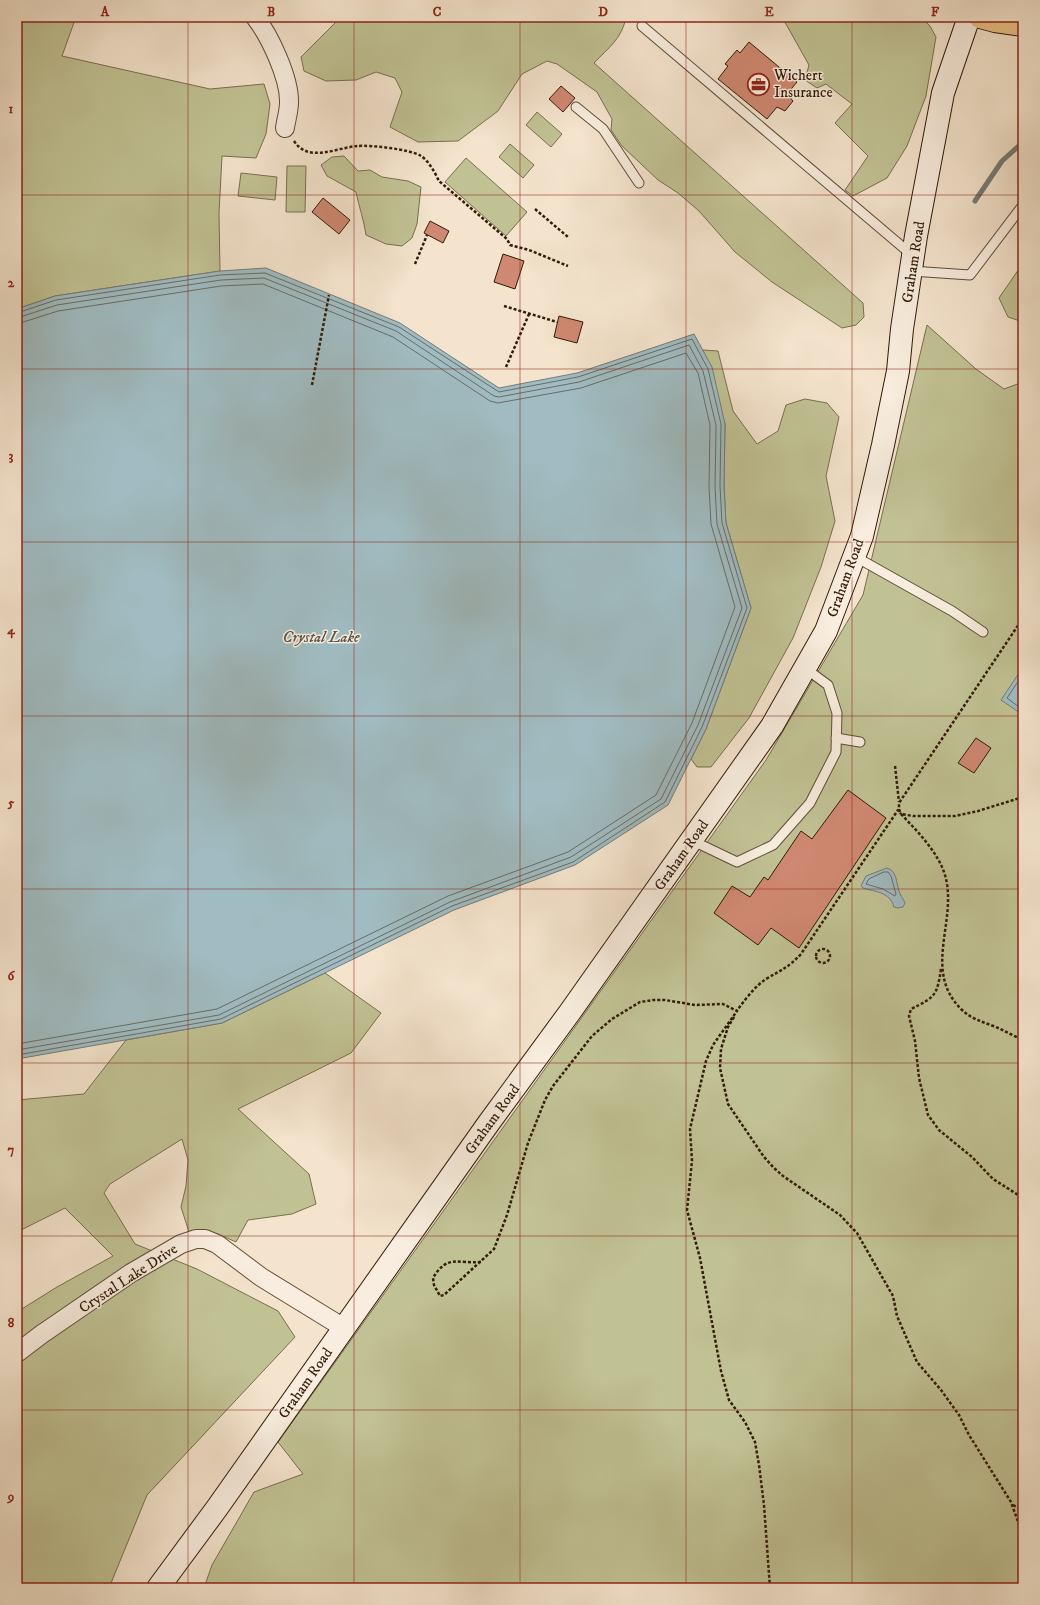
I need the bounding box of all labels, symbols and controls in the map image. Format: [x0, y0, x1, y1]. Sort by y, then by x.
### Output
text: A [100, 4, 110, 20]
text: B [267, 4, 275, 20]
text: C [433, 4, 442, 20]
text: D [598, 4, 608, 20]
text: E [764, 4, 774, 20]
text: F [931, 4, 940, 20]
place label: Wichert Insurance [773, 66, 833, 102]
office icon: Wichert Insurance [746, 71, 772, 97]
text: 1 [9, 101, 14, 117]
street label: Graham Road [898, 219, 929, 304]
text: 2 [8, 275, 15, 291]
text: 3 [9, 448, 14, 464]
street label: Graham Road [822, 536, 869, 620]
text: 4 [6, 622, 15, 639]
water label: Crystal Lake [282, 627, 360, 647]
text: 5 [7, 795, 15, 811]
street label: Graham Road [650, 816, 713, 894]
text: 6 [8, 968, 16, 984]
street label: Graham Road [461, 1080, 525, 1158]
text: 7 [8, 1142, 15, 1158]
street label: Crystal Lake Drive [75, 1239, 181, 1317]
text: 8 [8, 1315, 15, 1331]
street label: Graham Road [274, 1344, 337, 1422]
text: 9 [7, 1489, 14, 1505]

